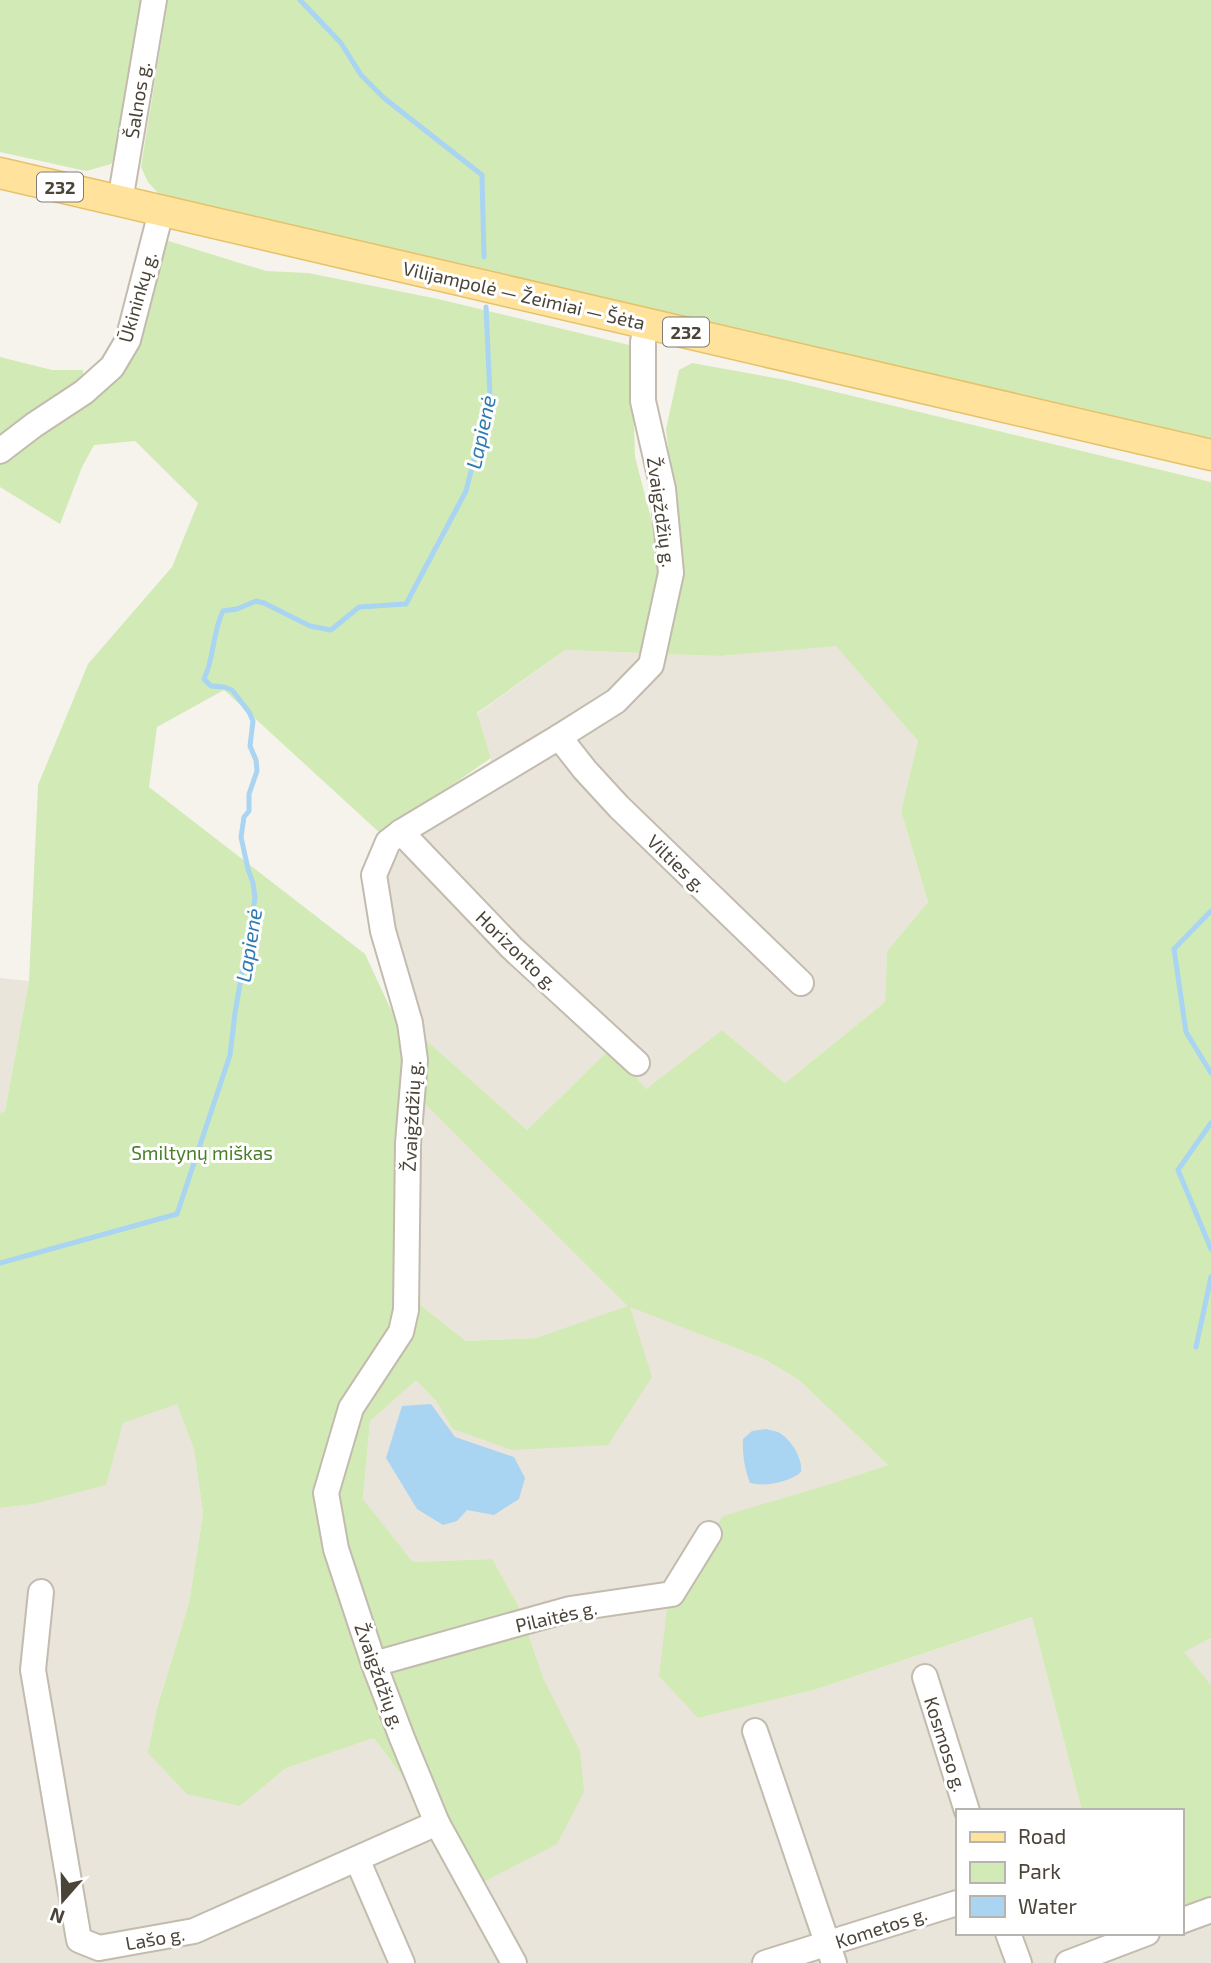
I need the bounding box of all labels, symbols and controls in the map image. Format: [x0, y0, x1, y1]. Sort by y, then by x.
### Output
street label: Šalnos g. [120, 60, 154, 140]
road number: 232 [37, 172, 83, 202]
street label: Ūkininkų g. [113, 249, 161, 345]
street label: Vilijampolė — Žeimiai — Šėta [401, 256, 647, 334]
road number: 232 [663, 318, 709, 346]
water label: Lapienė [460, 393, 500, 471]
street label: Žvaigždžių g. [643, 455, 681, 569]
street label: Vilties g. [643, 829, 711, 897]
street label: Horizonto g. [471, 905, 563, 995]
water label: Lapienė [230, 906, 266, 984]
street label: Žvaigždžių g. [397, 1060, 425, 1172]
park label: Smiltynų miškas [131, 1141, 273, 1164]
street label: Pilaitės g. [513, 1595, 599, 1637]
street label: Žvaigždžių g. [350, 1620, 410, 1732]
street label: Kosmoso g. [920, 1694, 972, 1794]
legend [956, 1809, 1183, 1935]
text: Road [1018, 1823, 1066, 1848]
text: Park [1018, 1858, 1061, 1883]
north arrow [28, 1865, 98, 1935]
text: Water [1018, 1893, 1077, 1918]
street label: Kometos g. [832, 1901, 930, 1953]
text: N [47, 1903, 67, 1930]
street label: Lašo g. [124, 1921, 186, 1955]

